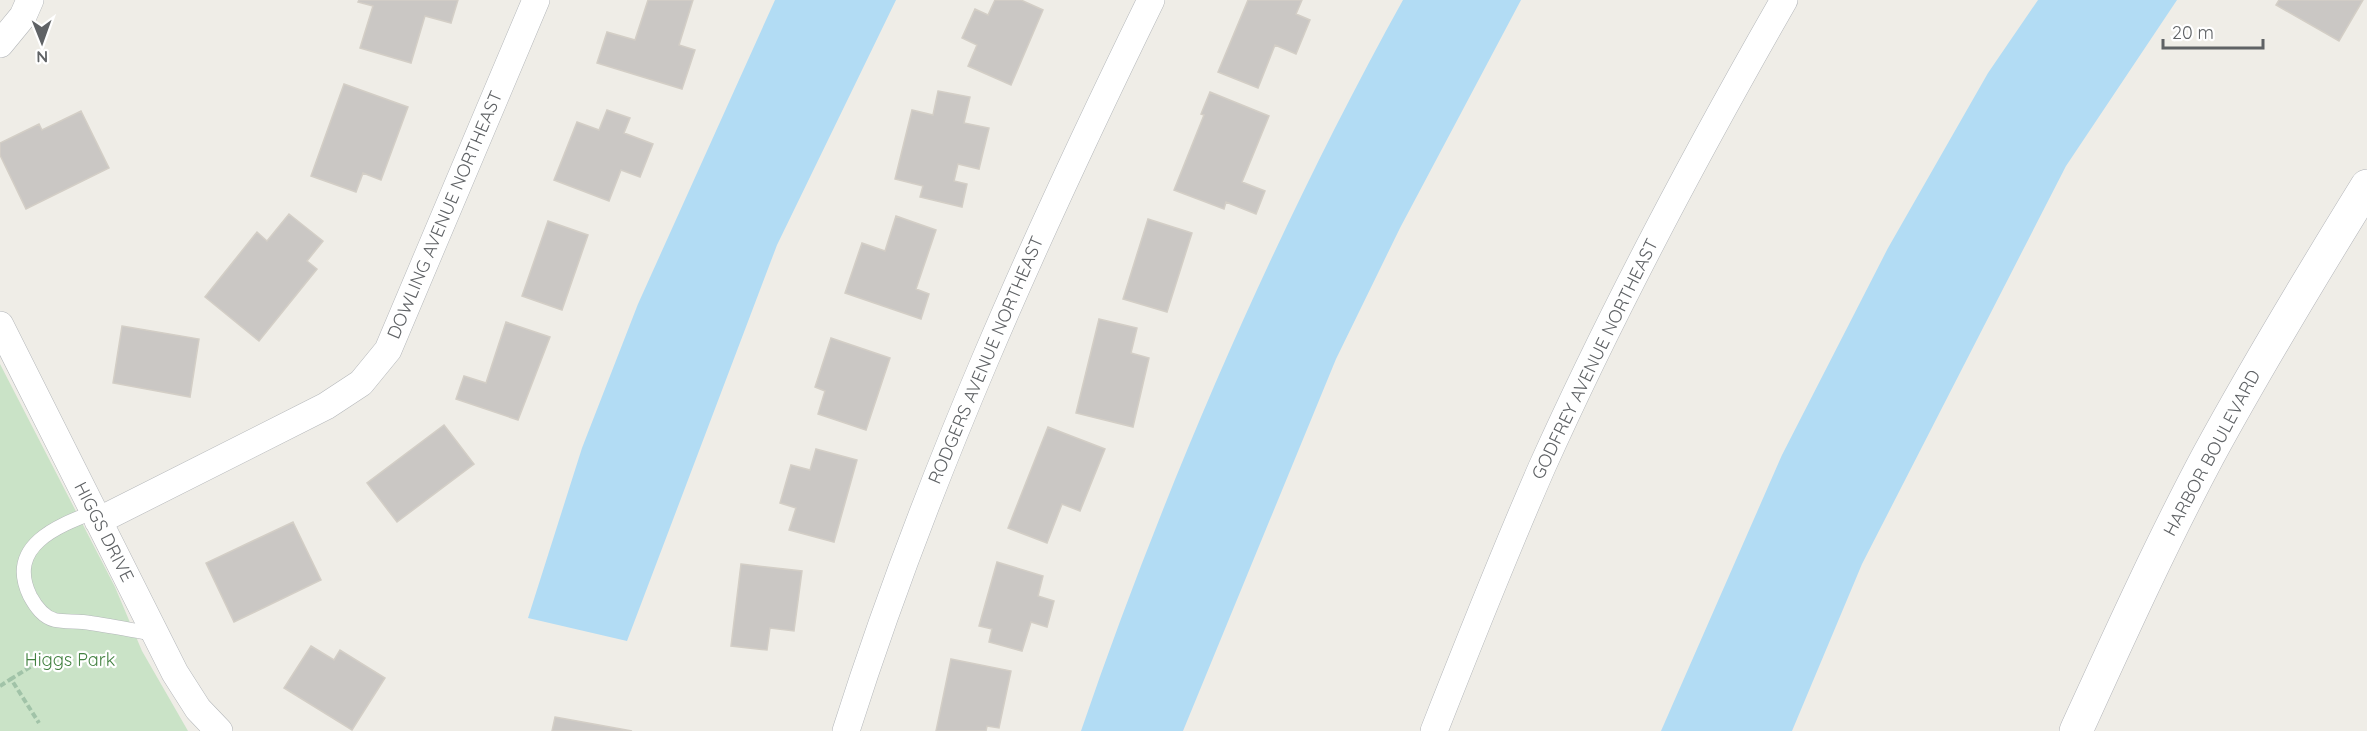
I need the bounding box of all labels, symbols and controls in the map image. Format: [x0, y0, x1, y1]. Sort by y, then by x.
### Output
north arrow [12, 12, 72, 72]
scale bar [2163, 12, 2264, 50]
text: 20 m [2172, 21, 2214, 44]
text: N [36, 47, 48, 67]
street label: DOWLING AVENUE NORTHEAST [382, 87, 507, 342]
street label: RODGERS AVENUE NORTHEAST [923, 232, 1048, 487]
street label: GODFREY AVENUE NORTHEAST [1526, 234, 1663, 483]
street label: HARBOR BOULEVARD [2158, 366, 2265, 540]
street label: HIGGS DRIVE [69, 478, 139, 586]
park label: Higgs Park [25, 648, 115, 671]

